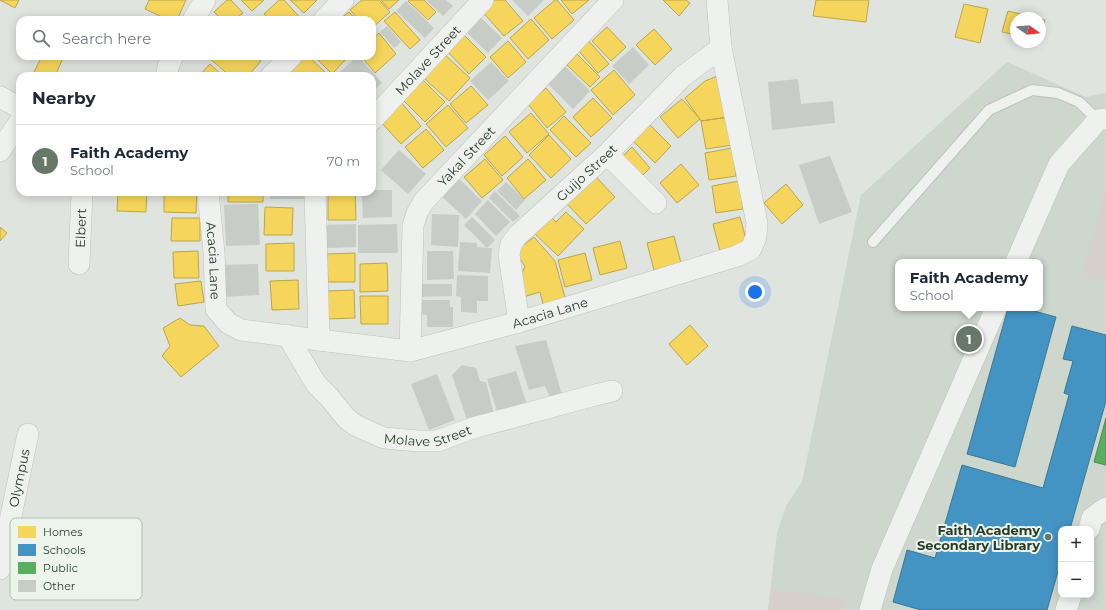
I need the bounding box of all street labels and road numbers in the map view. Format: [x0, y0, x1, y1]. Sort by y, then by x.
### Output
street label: Molave Street [392, 22, 464, 98]
street label: Yakal Street [434, 123, 498, 190]
street label: Guijo Street [553, 141, 620, 204]
street label: Elbert [72, 208, 89, 248]
street label: Acacia Lane [203, 221, 224, 300]
street label: Acacia Lane [511, 294, 590, 331]
street label: Molave Street [383, 421, 473, 450]
street label: Olympus [5, 447, 33, 509]

